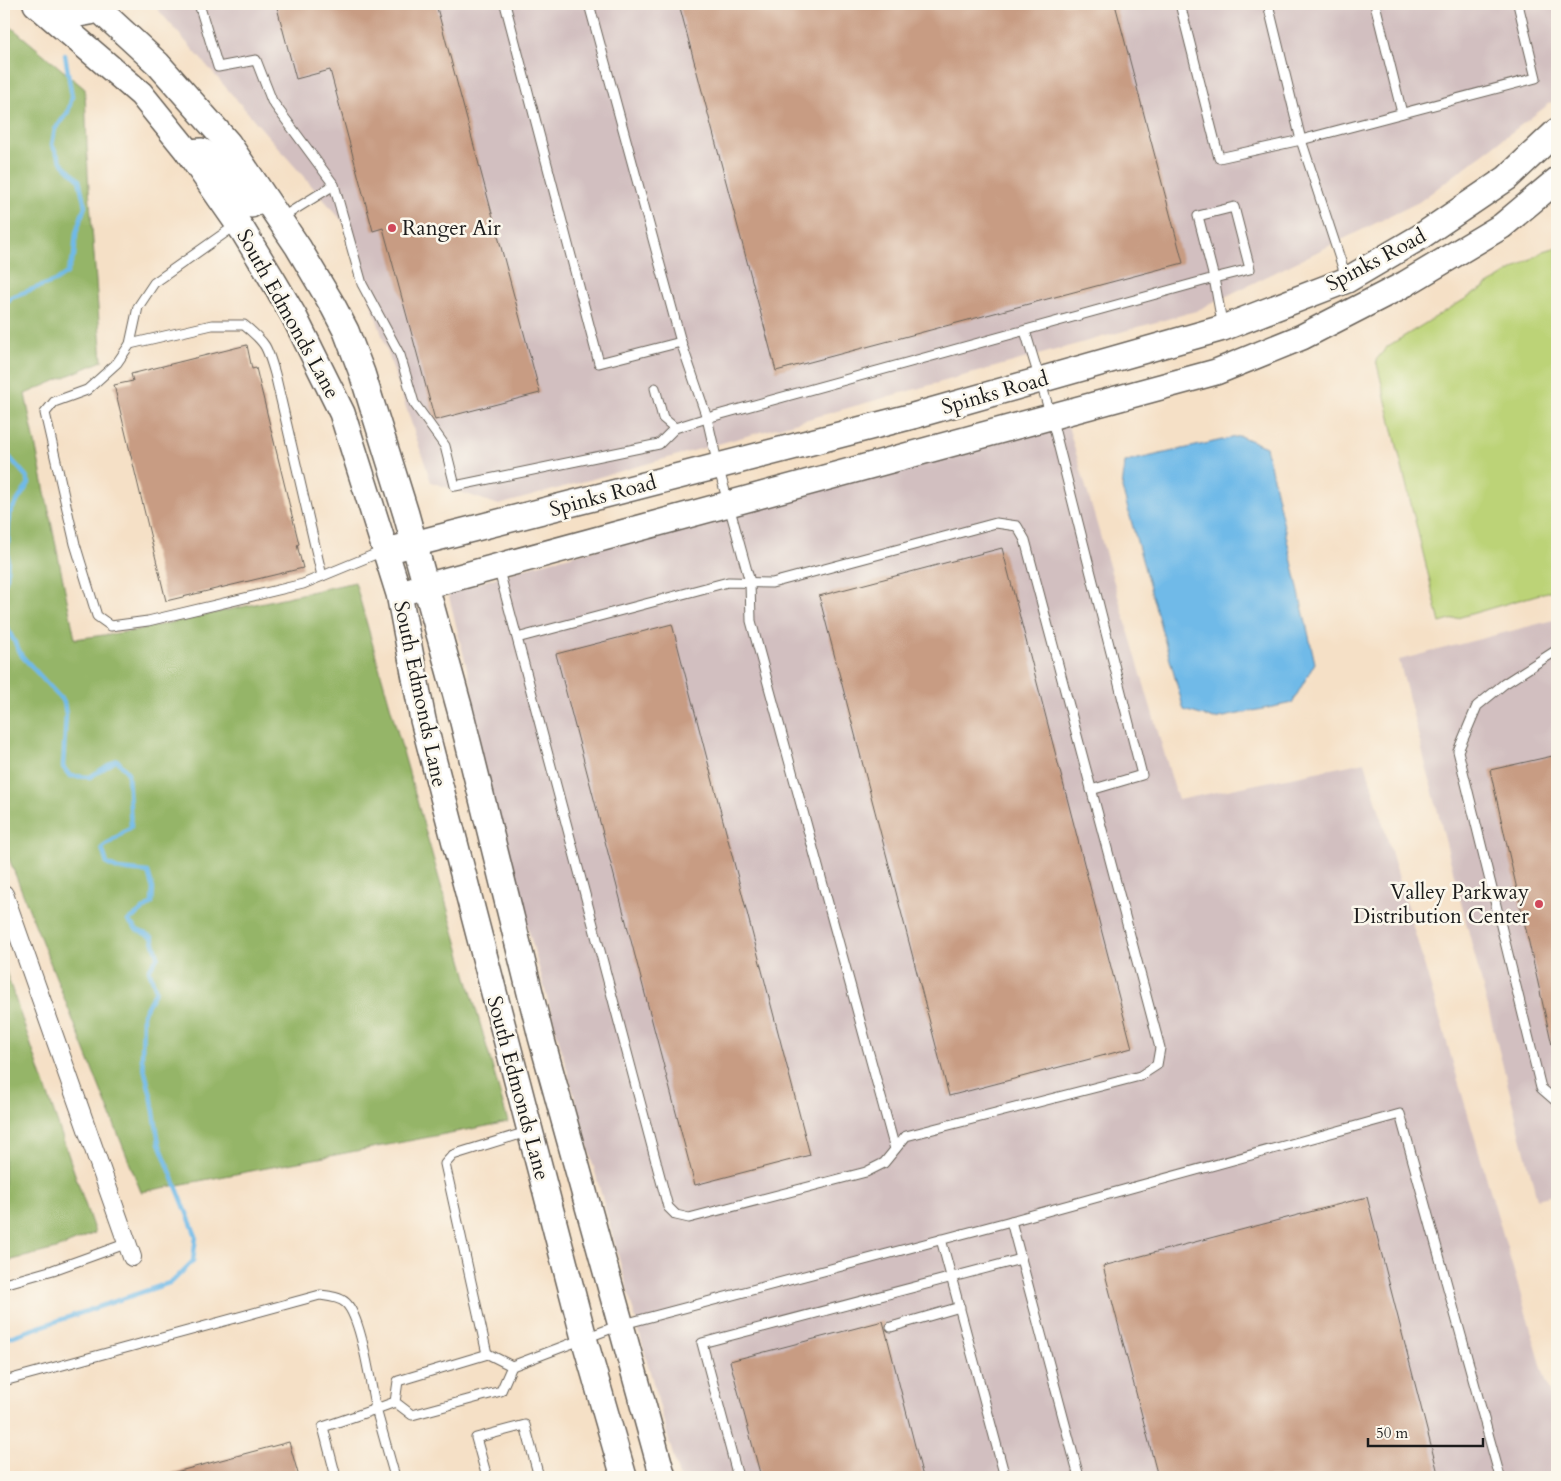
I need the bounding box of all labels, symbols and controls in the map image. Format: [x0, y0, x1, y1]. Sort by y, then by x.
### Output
place label: Ranger Air [402, 214, 501, 243]
street label: Spinks Road [1321, 221, 1431, 299]
marker: Ranger Air [386, 222, 398, 234]
street label: South Edmonds Lane [229, 224, 347, 404]
street label: Spinks Road [938, 364, 1052, 422]
street label: Spinks Road [546, 468, 660, 524]
street label: South Edmonds Lane [386, 598, 454, 790]
place label: Valley Parkway Distribution Center [1353, 878, 1529, 931]
marker: Valley Parkway Distribution Center [1533, 898, 1545, 910]
street label: South Edmonds Lane [479, 993, 557, 1183]
scale bar [1368, 1416, 1484, 1448]
text: 50 m [1376, 1423, 1408, 1443]

